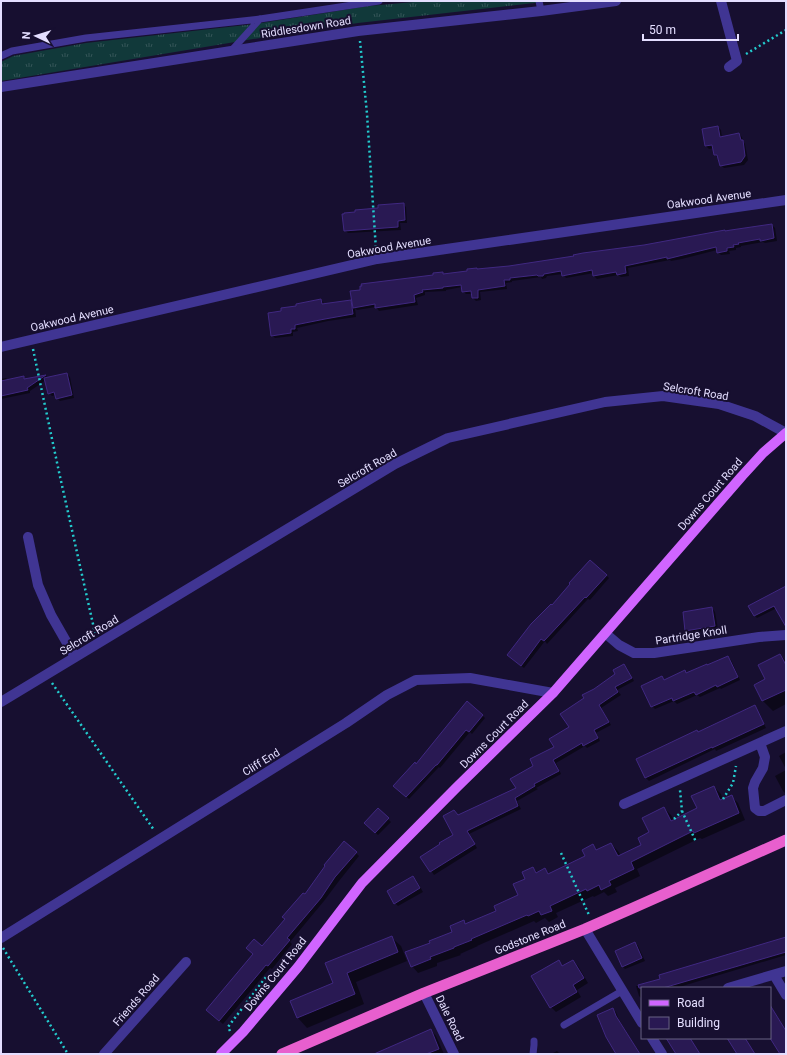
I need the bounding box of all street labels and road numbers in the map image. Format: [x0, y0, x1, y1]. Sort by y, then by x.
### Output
street label: Riddlesdown Road [260, 14, 352, 41]
street label: Oakwood Avenue [666, 187, 752, 212]
street label: Oakwood Avenue [346, 234, 432, 261]
street label: Oakwood Avenue [29, 303, 115, 334]
street label: Selcroft Road [662, 380, 730, 403]
street label: Selcroft Road [335, 446, 399, 491]
street label: Downs Court Road [676, 456, 745, 533]
street label: Selcroft Road [58, 613, 121, 658]
street label: Partridge Knoll [654, 623, 728, 648]
street label: Downs Court Road [457, 697, 531, 771]
street label: Cliff End [240, 746, 282, 779]
street label: Godstone Road [493, 917, 568, 958]
street label: Downs Court Road [242, 935, 309, 1014]
street label: Friends Road [110, 972, 162, 1029]
street label: Dale Road [433, 993, 466, 1043]

